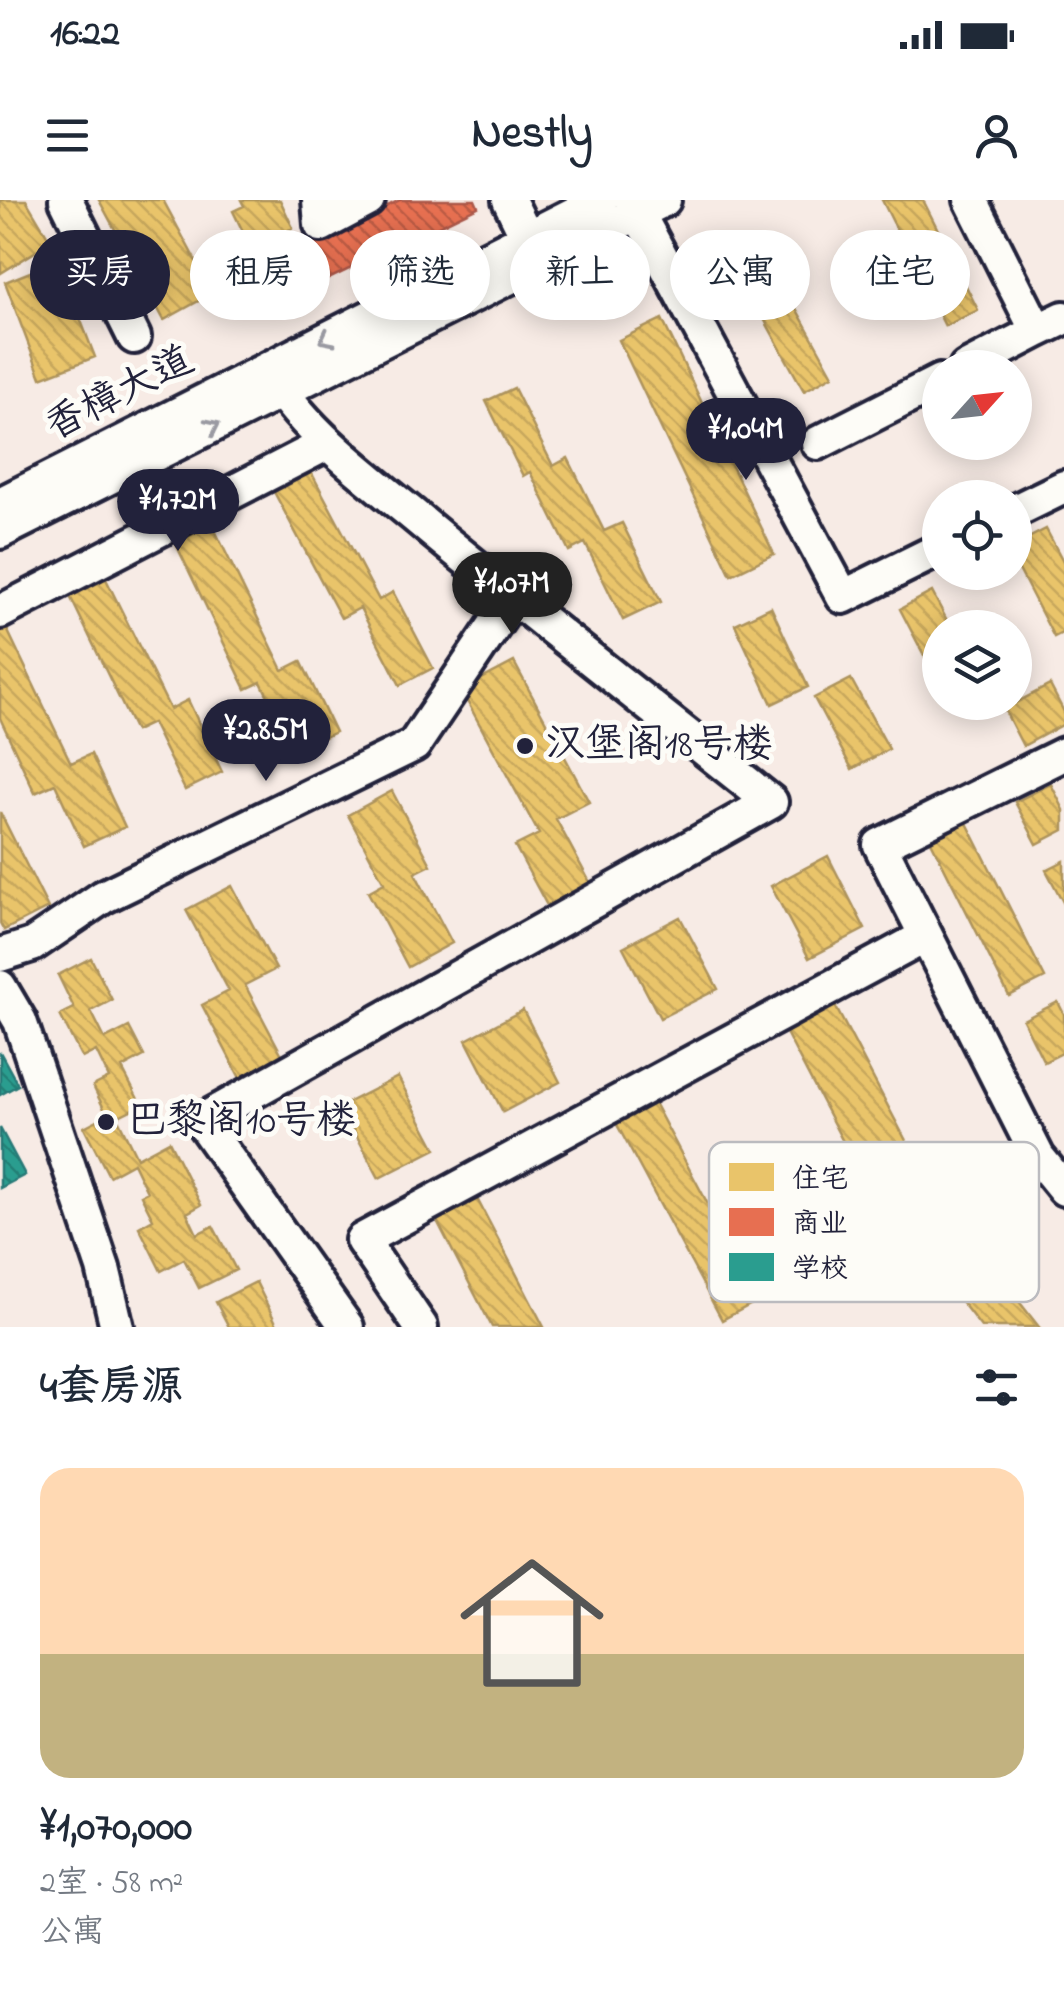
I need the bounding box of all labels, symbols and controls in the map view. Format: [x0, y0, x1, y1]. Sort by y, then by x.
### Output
text: 16:22 [50, 7, 120, 63]
text: Nestly [471, 102, 593, 168]
icon: menu [40, 108, 95, 163]
icon: person [969, 108, 1024, 163]
chip: 买房 [30, 230, 170, 320]
chip: 租房 [190, 230, 330, 320]
chip: 筛选 [350, 230, 490, 320]
chip: 新上 [510, 230, 650, 320]
chip: 公寓 [670, 230, 810, 320]
chip: 住宅 [830, 230, 970, 320]
one-way arrow [319, 327, 337, 346]
street label: 香樟大道 [35, 332, 205, 458]
north arrow [922, 350, 1032, 460]
map controls [922, 350, 1032, 720]
pin: ¥1.04M [665, 398, 827, 483]
text: ¥1.04M [708, 407, 784, 454]
one-way arrow [202, 419, 220, 439]
pin: ¥1.72M [97, 469, 259, 554]
text: ¥1.72M [139, 478, 217, 525]
button: locate [922, 480, 1032, 590]
pin: ¥1.07M [431, 552, 593, 637]
text: ¥1.07M [474, 561, 550, 608]
button: layers [922, 610, 1032, 720]
pin: ¥2.85M [185, 699, 347, 784]
text: ¥2.85M [224, 708, 308, 755]
place label: 汉堡阁18号楼 [545, 717, 773, 776]
marker: 汉堡阁18号楼 [514, 735, 536, 757]
place label: 巴黎阁10号楼 [126, 1093, 356, 1152]
marker: 巴黎阁10号楼 [95, 1111, 117, 1133]
legend [709, 1142, 1039, 1302]
text: 住宅 [792, 1160, 848, 1201]
text: 商业 [792, 1205, 848, 1246]
text: 学校 [792, 1250, 848, 1291]
text: 4套房源 [40, 1358, 183, 1419]
icon: filters [969, 1360, 1024, 1415]
icon: home [442, 1533, 622, 1713]
text: ¥1,070,000 [40, 1798, 192, 1859]
text: 2室 · 58 m² [40, 1861, 183, 1908]
text: 公寓 [40, 1910, 104, 1957]

